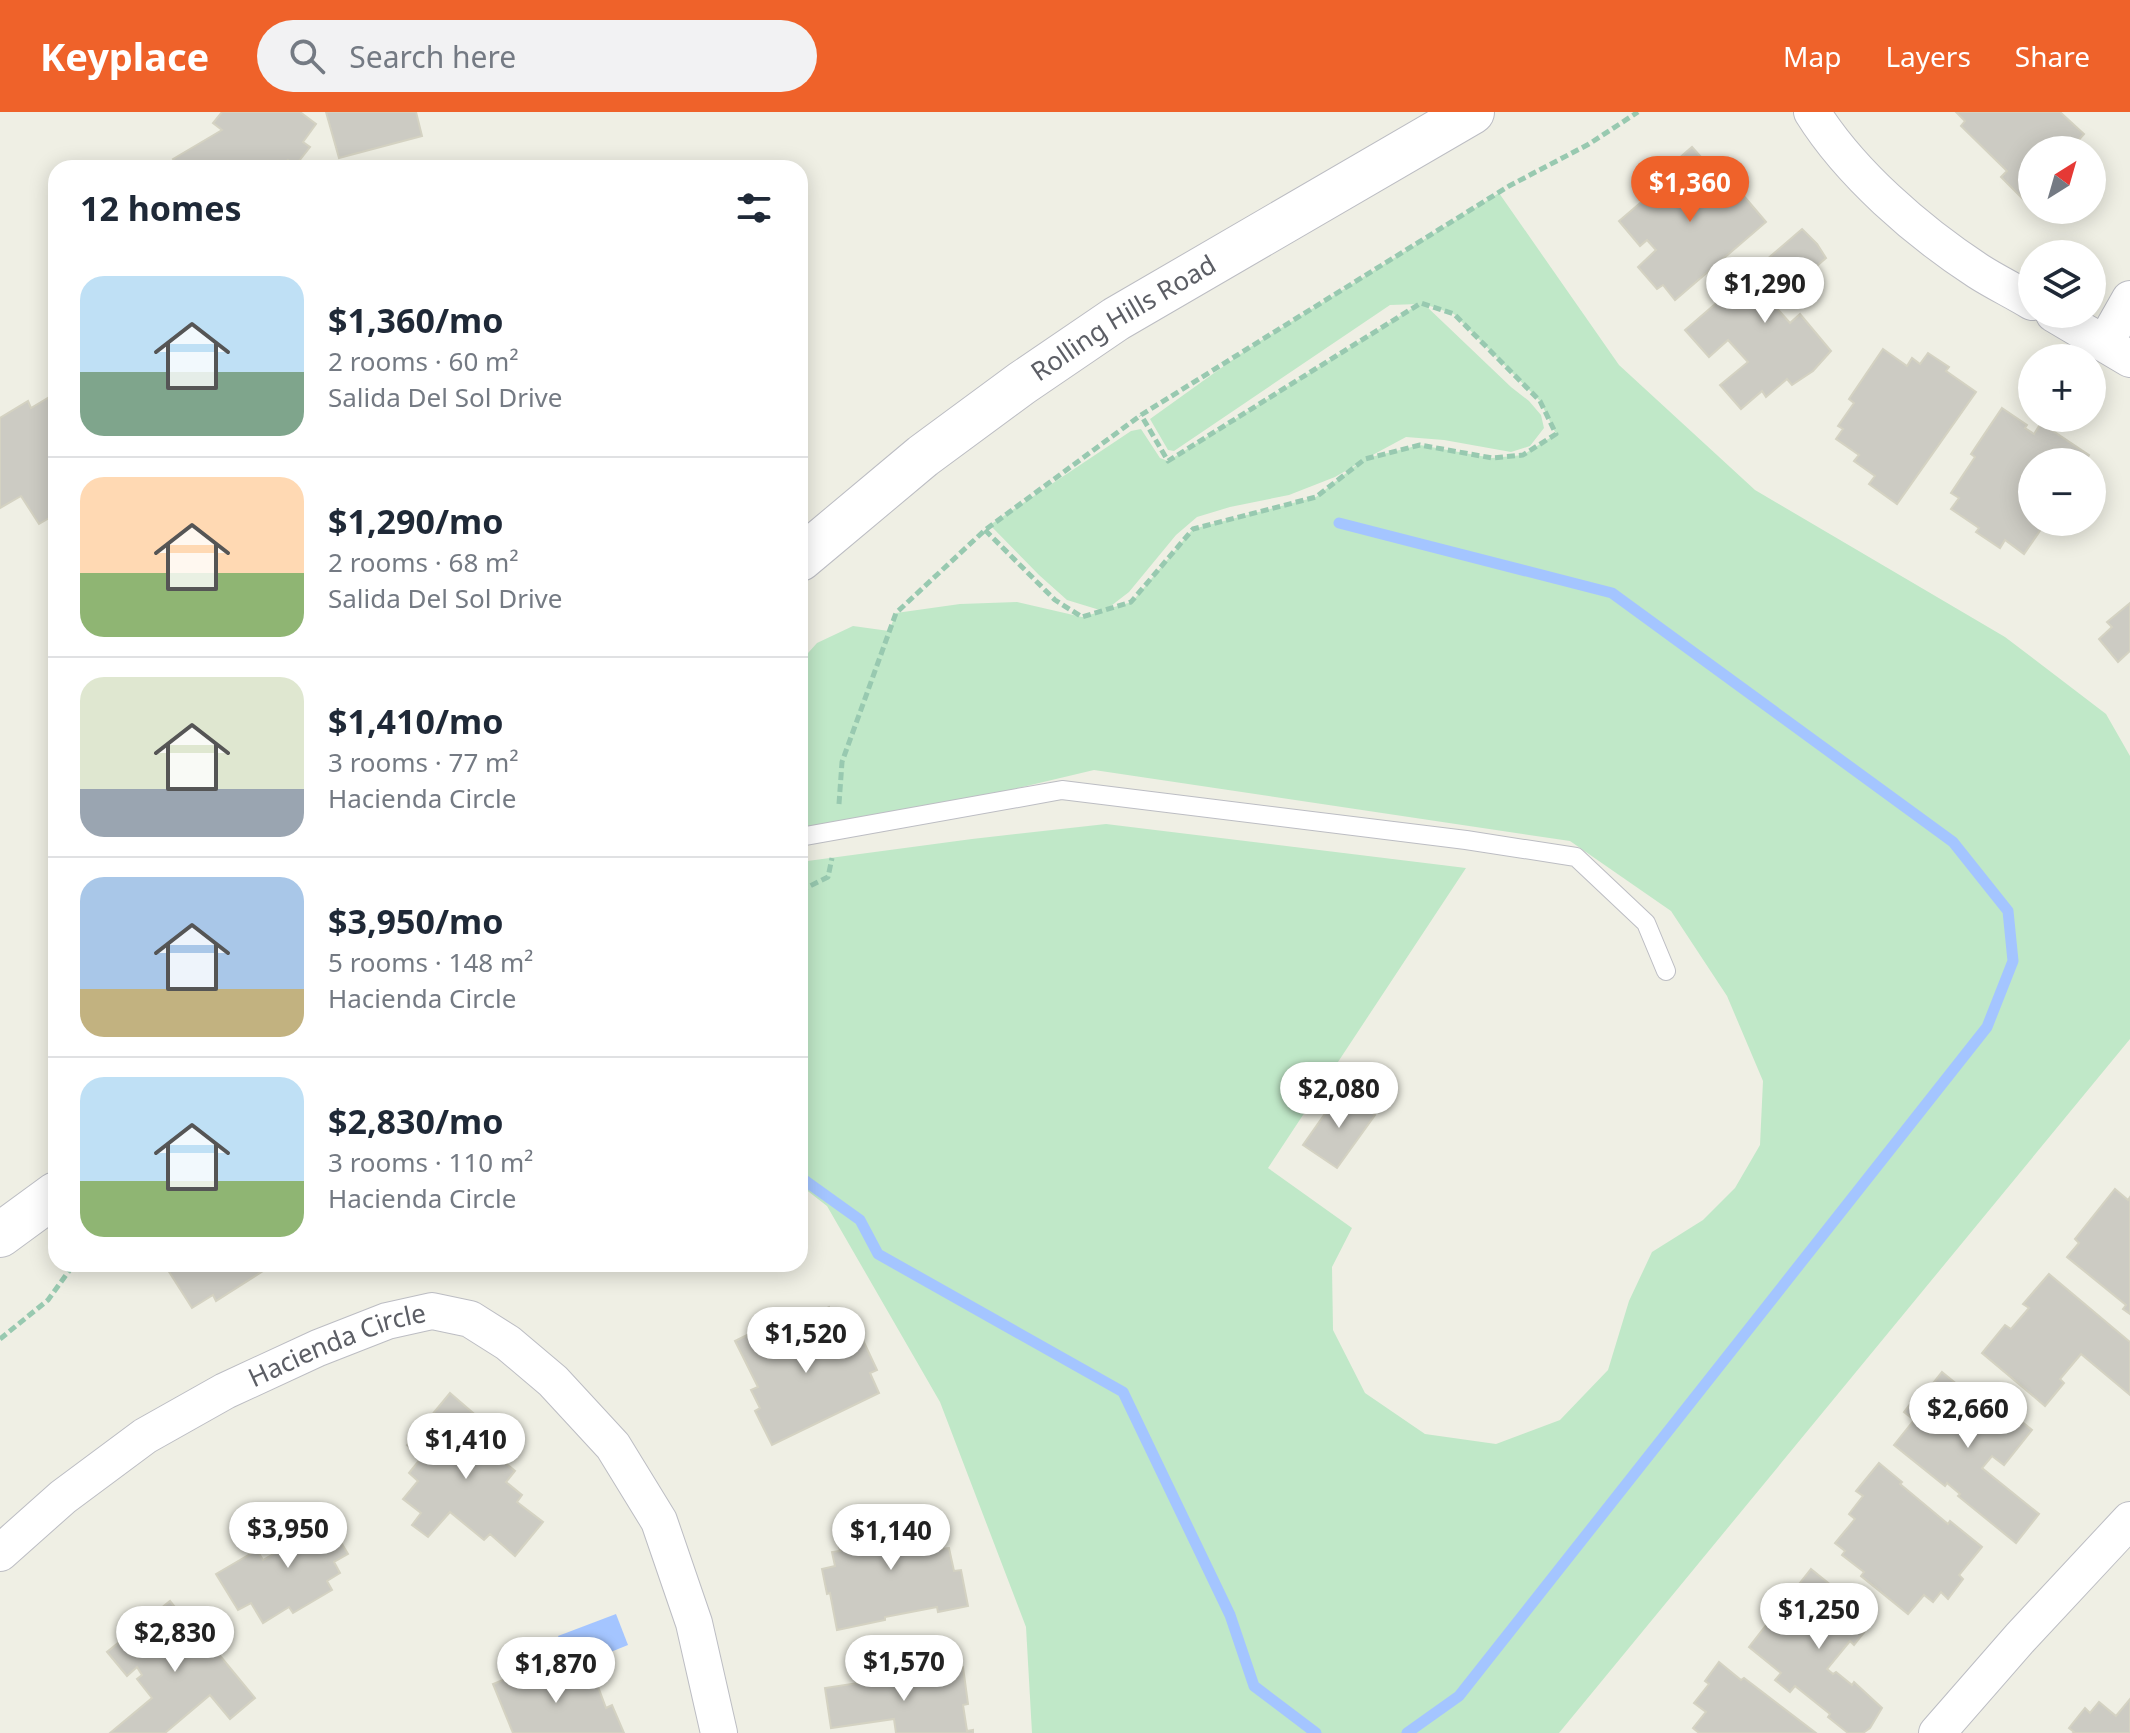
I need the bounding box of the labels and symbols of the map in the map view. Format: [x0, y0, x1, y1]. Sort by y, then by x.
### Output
north arrow [2018, 136, 2106, 224]
pin: $1,360 [1625, 156, 1755, 224]
street label: Rolling Hills Road [1023, 246, 1222, 389]
pin: $1,290 [1700, 257, 1830, 325]
pin: $2,080 [1274, 1062, 1404, 1130]
street label: Hacienda Circle [242, 1294, 429, 1395]
pin: $1,520 [741, 1307, 871, 1375]
pin: $2,660 [1903, 1382, 2033, 1450]
pin: $1,410 [401, 1413, 531, 1481]
pin: $3,950 [223, 1502, 353, 1570]
pin: $1,140 [826, 1504, 956, 1572]
pin: $1,250 [1754, 1583, 1884, 1651]
pin: $2,830 [110, 1606, 240, 1674]
pin: $1,570 [839, 1635, 969, 1703]
pin: $1,870 [491, 1637, 621, 1705]

